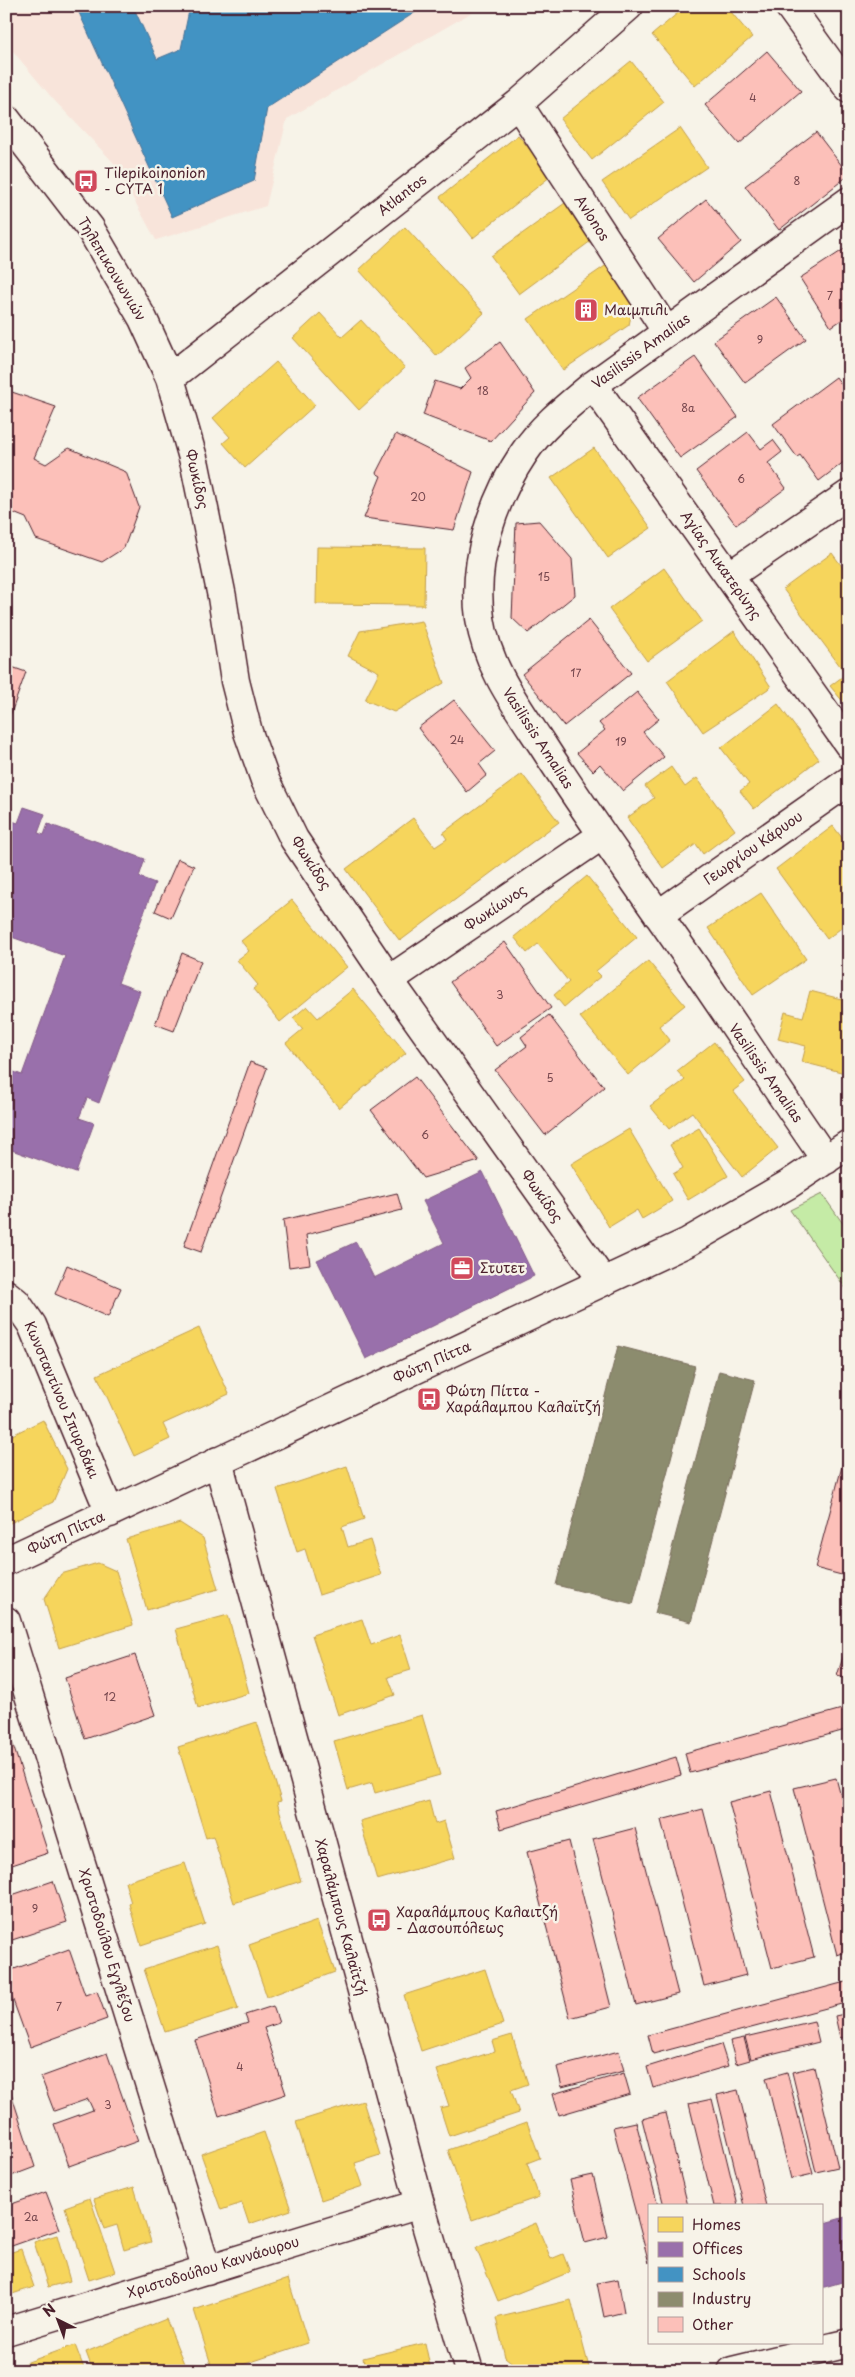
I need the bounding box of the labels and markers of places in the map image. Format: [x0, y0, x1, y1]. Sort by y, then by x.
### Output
place label: Tilepikoinonion - CYTA 1 [104, 162, 206, 199]
bus stop icon: Tilepikoinonion - CYTA 1 [73, 168, 99, 194]
building icon: Μαιμπιλι [573, 297, 599, 323]
place label: Μαιμπιλι [604, 299, 669, 320]
office icon: Στυτετ [449, 1255, 475, 1281]
place label: Στυτετ [480, 1257, 525, 1278]
place label: Φώτη Πίττα - Χαράλαμπου Καλαϊτζή [446, 1380, 601, 1417]
bus stop icon: Φώτη Πίττα - Χαράλαμπου Καλαϊτζή [416, 1386, 442, 1412]
place label: Χαραλάμπους Καλαιτζή - Δασουπόλεως [396, 1901, 558, 1938]
bus stop icon: Χαραλάμπους Καλαιτζή - Δασουπόλεως [366, 1907, 392, 1933]

